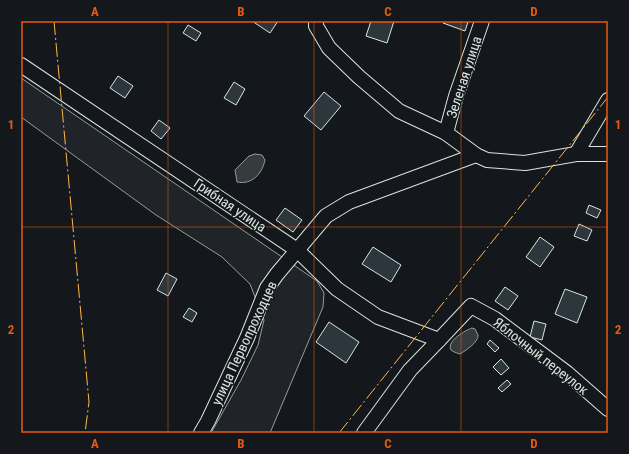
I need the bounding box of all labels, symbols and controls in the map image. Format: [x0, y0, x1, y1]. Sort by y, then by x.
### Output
text: A [91, 4, 99, 19]
text: B [237, 4, 245, 19]
text: C [384, 4, 392, 19]
text: D [530, 4, 538, 19]
street label: Зеленая улица [443, 34, 485, 120]
text: 1 [8, 117, 14, 132]
text: 1 [615, 117, 621, 132]
street label: Грибная улица [191, 175, 269, 235]
street label: улица Первопроходцев [208, 278, 280, 408]
street label: Яблочный переулок [490, 314, 592, 398]
text: 2 [8, 322, 15, 337]
text: 2 [615, 322, 622, 337]
text: A [91, 436, 99, 451]
text: B [237, 436, 245, 451]
text: C [384, 436, 392, 451]
text: D [530, 436, 538, 451]

